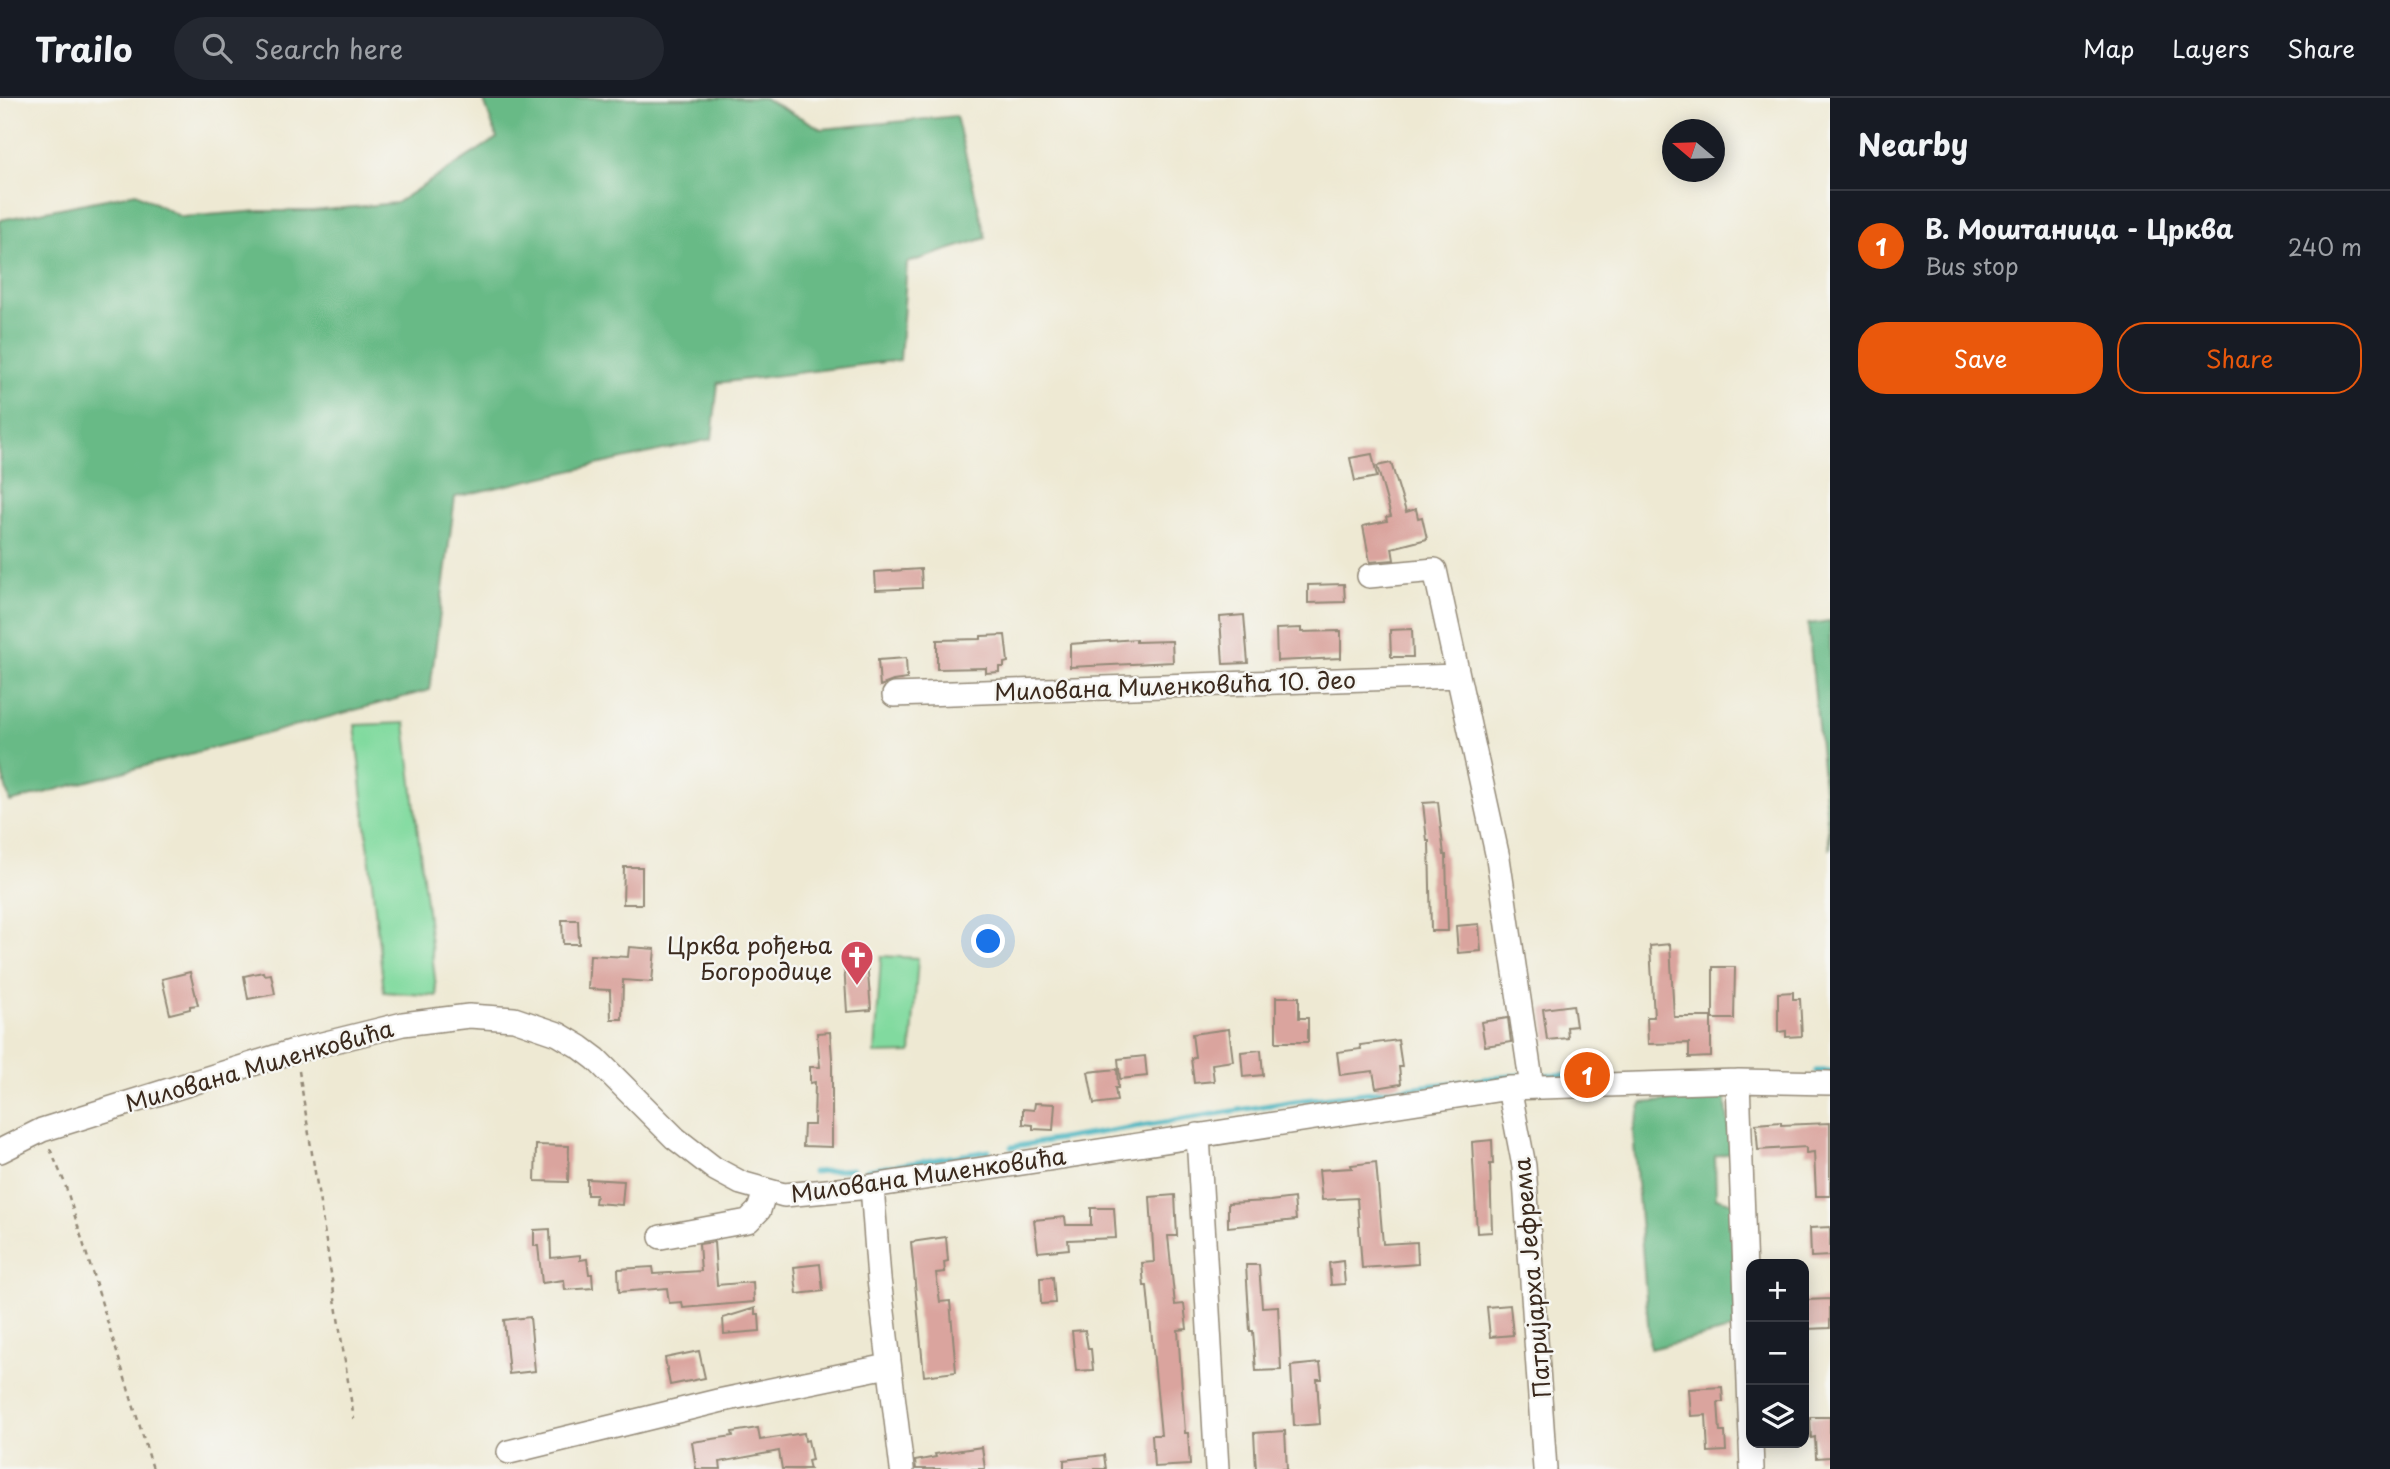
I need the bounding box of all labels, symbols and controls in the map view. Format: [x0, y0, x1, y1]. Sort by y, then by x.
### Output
search box [174, 17, 664, 80]
text: Trailo [35, 23, 132, 73]
icon: search [198, 29, 236, 67]
text: Search here [254, 29, 403, 68]
text: Map [2083, 30, 2134, 66]
text: Layers [2172, 30, 2249, 66]
text: Share [2287, 30, 2355, 66]
north arrow [1662, 119, 1725, 182]
text: Nearby [1858, 121, 1968, 166]
text: В. Моштаница - Црква [1925, 209, 2234, 248]
text: 1 [1876, 229, 1887, 264]
text: 240 m [2288, 229, 2362, 264]
text: Bus stop [1925, 248, 2019, 283]
button: Save [1858, 322, 2103, 394]
button: Share [2117, 322, 2362, 394]
street label: Милована Миленковића 10. део [994, 661, 1356, 709]
your location [971, 924, 1005, 958]
place label: Црква рођења Богородице [667, 927, 833, 988]
church icon: Црква рођења Богородице [838, 938, 876, 987]
street label: Милована Миленковића [121, 1010, 398, 1120]
pin: 1 [1564, 1049, 1610, 1101]
street label: Милована Миленковића [788, 1137, 1068, 1211]
street label: Патријарха Јефрема [1503, 1156, 1559, 1400]
map controls [1746, 1259, 1809, 1448]
button: + [1746, 1259, 1809, 1322]
button: − [1746, 1322, 1809, 1385]
button: layers [1746, 1385, 1809, 1448]

